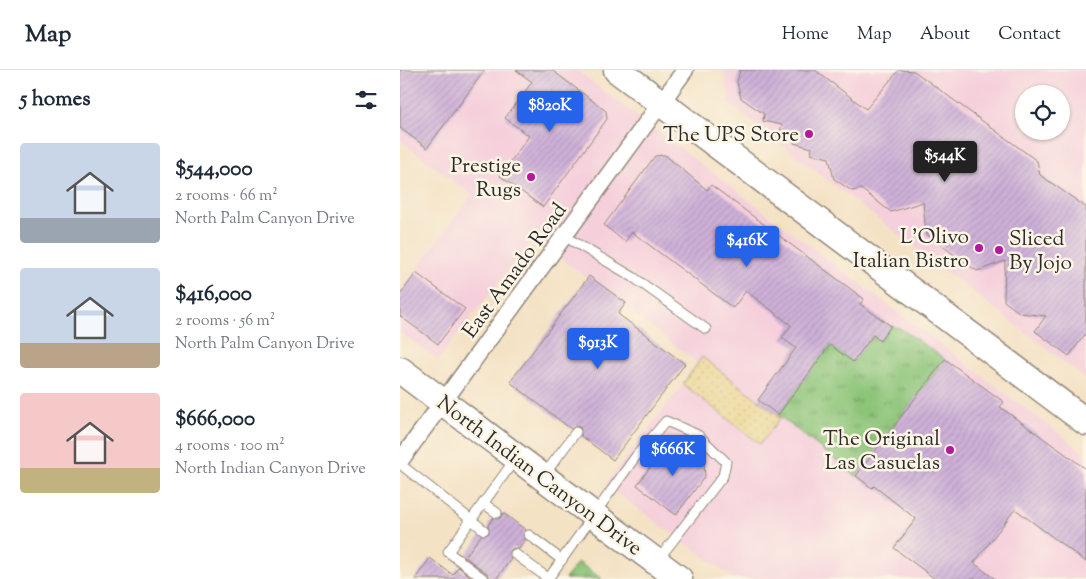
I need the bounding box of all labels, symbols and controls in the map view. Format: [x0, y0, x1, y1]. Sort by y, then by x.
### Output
text: Map [25, 18, 71, 52]
text: Home [782, 22, 829, 48]
text: Map [857, 22, 892, 48]
text: About [920, 22, 970, 48]
text: Contact [998, 22, 1061, 48]
text: 5 homes [20, 85, 90, 115]
map controls [1015, 85, 1070, 140]
button: locate [1015, 85, 1070, 140]
icon: filters [352, 86, 380, 114]
pin: $820K [515, 90, 585, 133]
text: $820K [528, 95, 572, 118]
place label: The UPS Store [663, 121, 799, 151]
marker: The UPS Store [803, 128, 815, 140]
pin: $544K [910, 140, 980, 183]
text: $544K [924, 145, 966, 168]
place label: Prestige Rugs [451, 152, 521, 206]
text: $544,000 [175, 155, 253, 185]
icon: home [60, 163, 120, 223]
marker: Prestige Rugs [525, 171, 537, 183]
text: 2 rooms · 66 m² [175, 185, 278, 208]
street label: East Amado Road [456, 197, 575, 345]
text: North Palm Canyon Drive [175, 208, 355, 231]
place label: L'Olivo Italian Bistro [853, 223, 969, 277]
place label: Sliced By Jojo [1009, 225, 1072, 279]
pin: $416K [712, 226, 782, 268]
text: $416K [726, 230, 768, 253]
marker: L'Olivo Italian Bistro [973, 242, 985, 254]
marker: Sliced By Jojo [993, 244, 1005, 256]
text: $416,000 [175, 280, 252, 310]
icon: home [60, 288, 120, 348]
text: 2 rooms · 56 m² [175, 310, 275, 333]
pin: $913K [563, 328, 633, 370]
text: $913K [578, 332, 618, 355]
text: North Palm Canyon Drive [175, 333, 355, 356]
street label: North Indian Canyon Drive [430, 389, 648, 564]
text: $666,000 [175, 405, 255, 435]
icon: home [60, 413, 120, 473]
place label: The Original Las Casuelas [823, 425, 940, 479]
pin: $666K [638, 434, 708, 477]
text: 4 rooms · 100 m² [175, 435, 285, 458]
text: $666K [651, 439, 695, 462]
marker: The Original Las Casuelas [944, 444, 956, 456]
text: North Indian Canyon Drive [175, 458, 366, 481]

